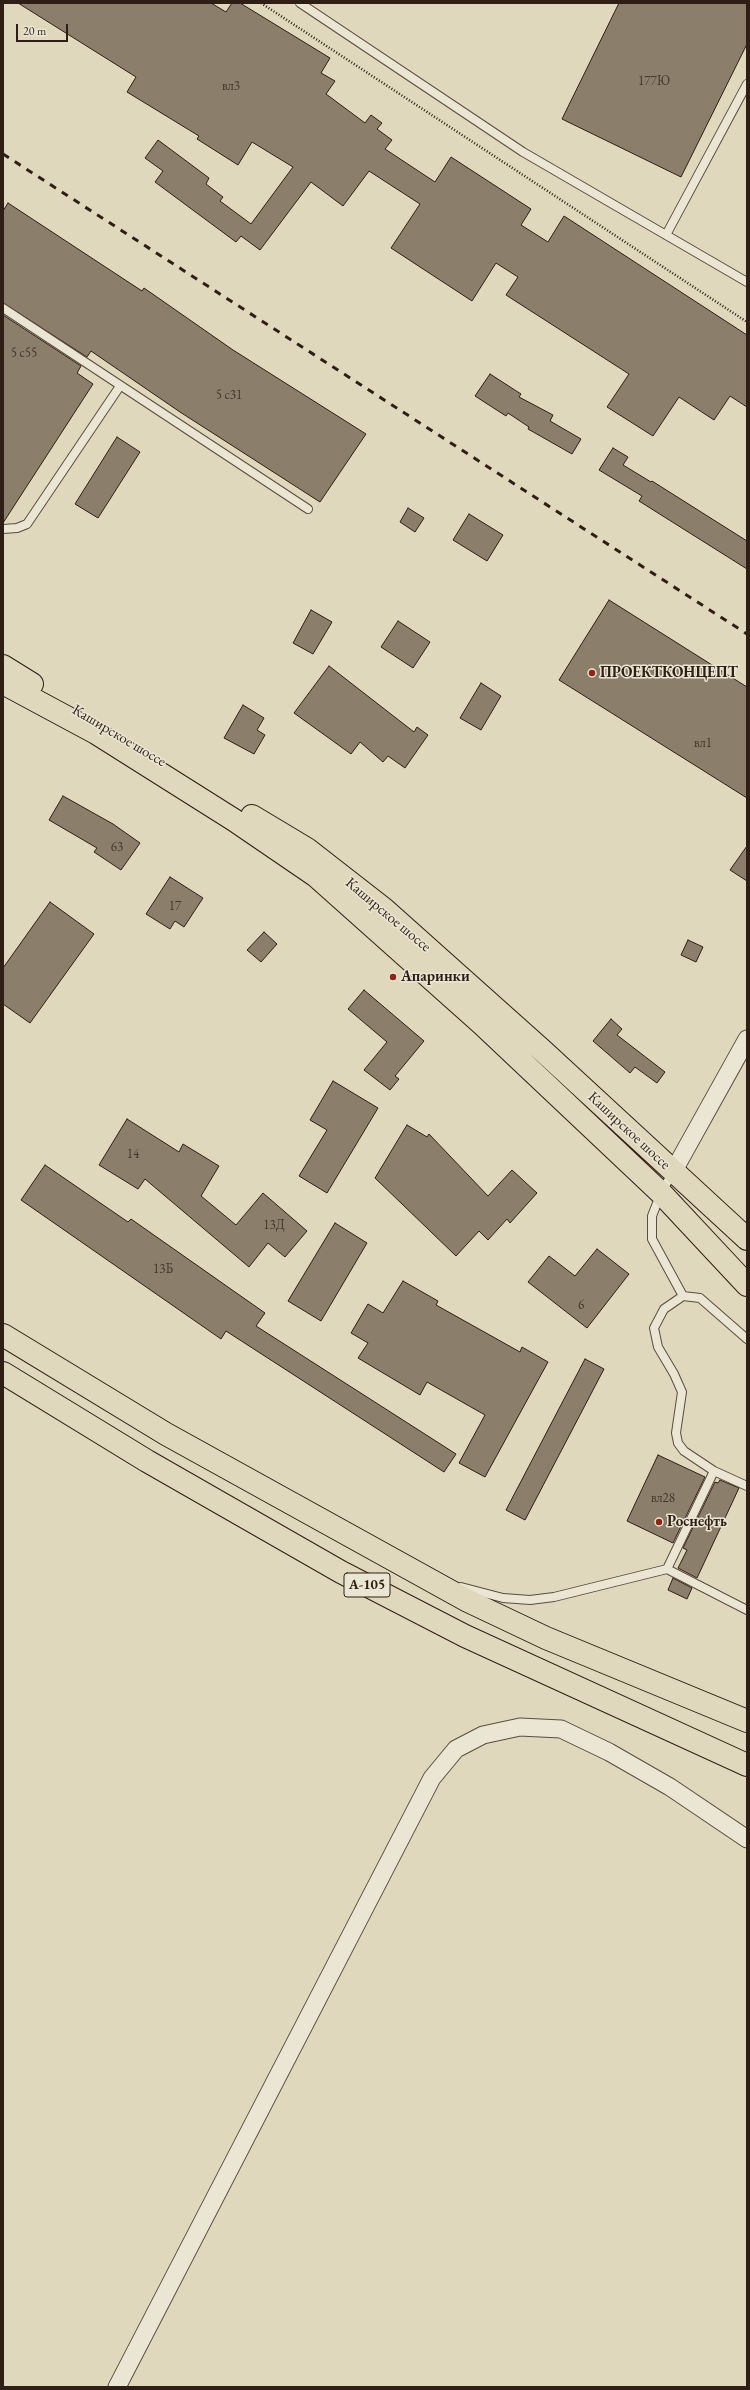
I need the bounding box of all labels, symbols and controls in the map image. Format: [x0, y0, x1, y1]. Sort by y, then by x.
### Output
scale bar [18, 16, 70, 42]
text: 20 m [23, 23, 46, 39]
house number: 177Ю [638, 73, 670, 89]
house number: вл3 [222, 78, 240, 94]
house number: 5 с55 [11, 345, 37, 361]
house number: 5 с31 [216, 387, 242, 403]
place label: ПРОЕКТКОНЦЕПТ [600, 664, 738, 682]
marker: ПРОЕКТКОНЦЕПТ [587, 668, 597, 678]
street label: Каширское шоссе [69, 701, 169, 771]
house number: вл1 [694, 735, 712, 751]
house number: 63 [111, 839, 123, 855]
street label: Каширское шоссе [342, 874, 434, 956]
house number: 17 [169, 898, 181, 914]
place label: Апаринки [401, 968, 470, 986]
marker: Апаринки [388, 972, 398, 982]
street label: Каширское шоссе [584, 1088, 674, 1174]
house number: 14 [127, 1146, 139, 1162]
house number: 13Д [263, 1217, 285, 1233]
house number: 13Б [153, 1261, 173, 1277]
house number: 6 [578, 1297, 584, 1313]
house number: вл28 [651, 1490, 675, 1506]
place label: Роснефть [667, 1513, 727, 1531]
marker: Роснефть [654, 1517, 664, 1527]
road number: А-105 [344, 1573, 390, 1597]

